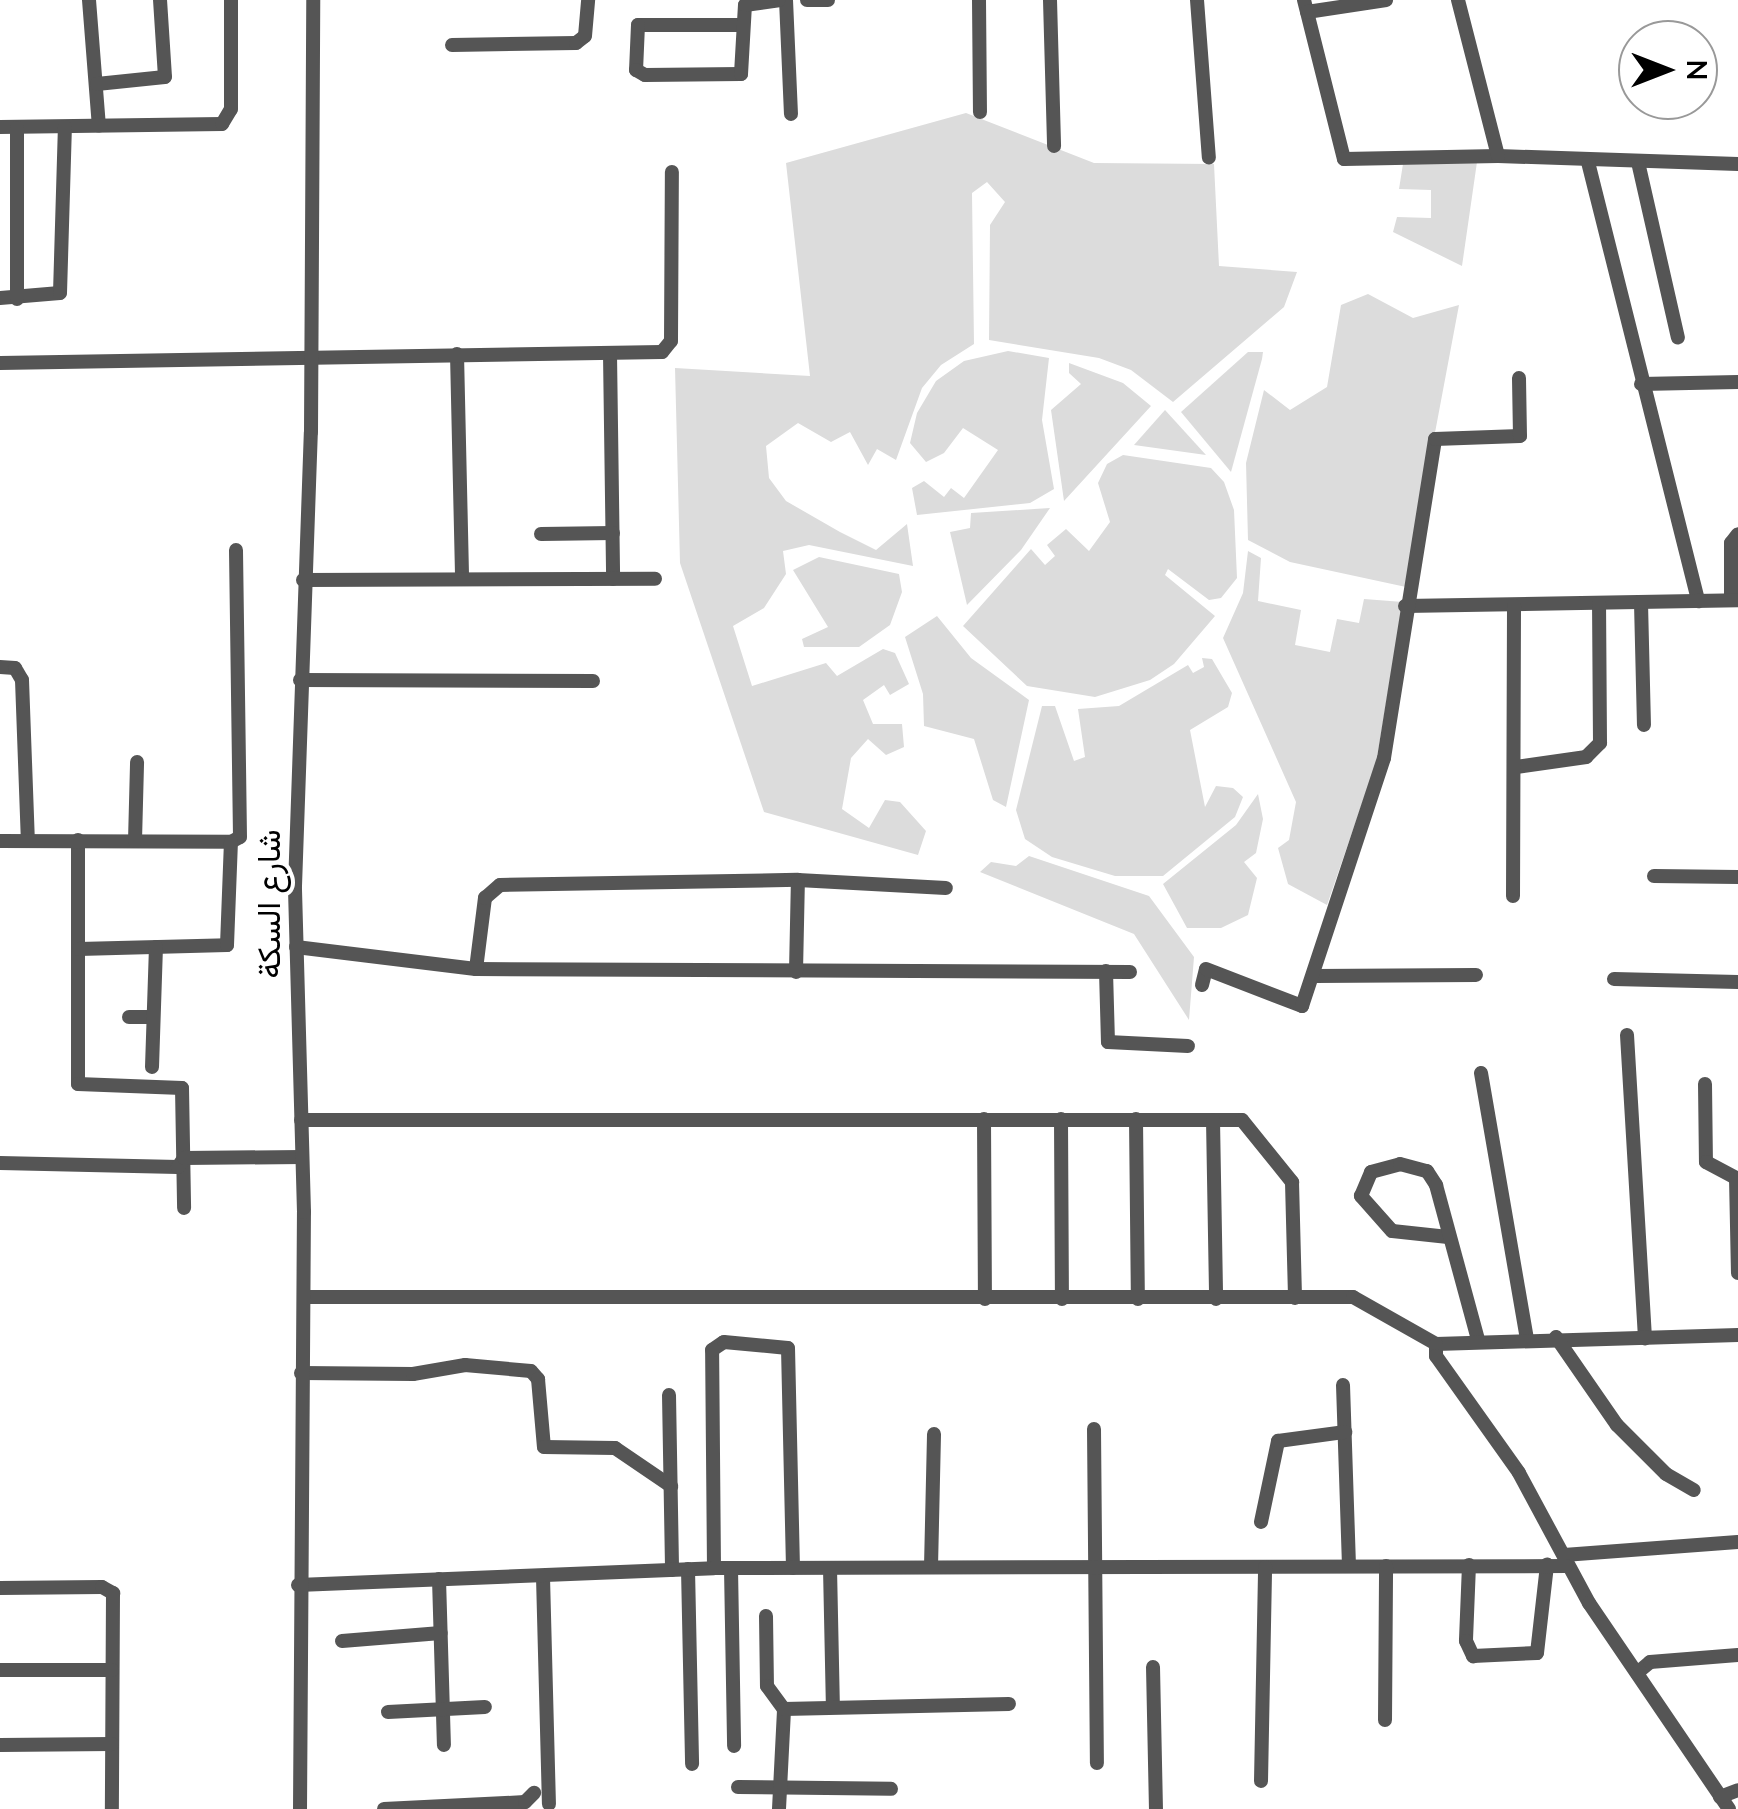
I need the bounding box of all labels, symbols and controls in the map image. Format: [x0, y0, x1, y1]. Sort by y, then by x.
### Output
north arrow [1618, 20, 1718, 120]
text: N [1677, 60, 1715, 80]
street label: شارع السكة [251, 829, 289, 979]

